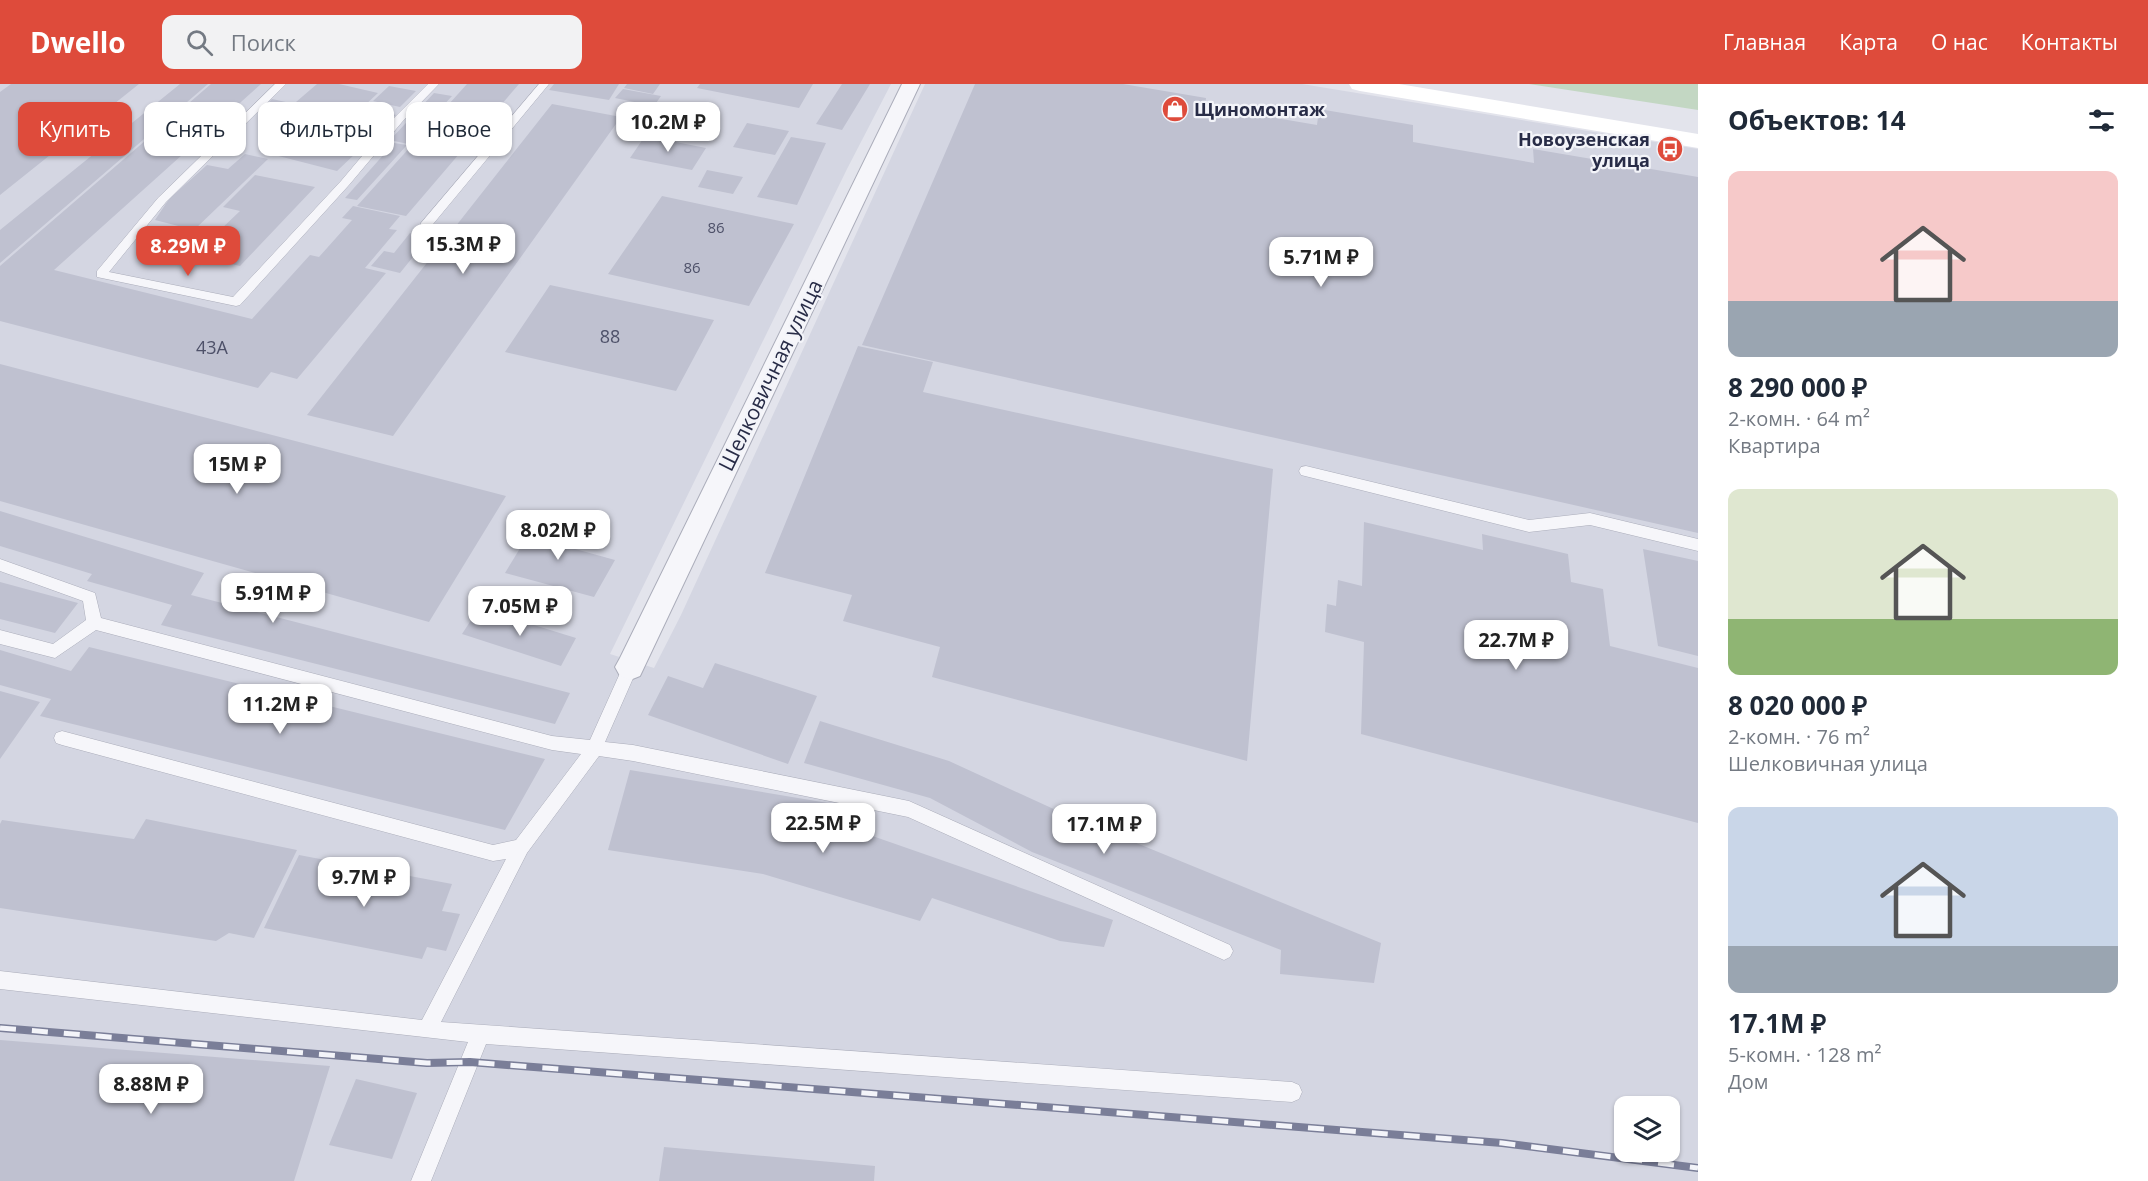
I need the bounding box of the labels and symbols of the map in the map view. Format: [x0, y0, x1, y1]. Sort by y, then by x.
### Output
shop icon: Щиномонтаж [1160, 94, 1190, 124]
place label: Щиномонтаж [1194, 97, 1325, 121]
pin: 10.2M ₽ [613, 102, 723, 153]
place label: Новоузенская улица [1518, 127, 1650, 172]
bus stop icon: Новоузенская улица [1655, 134, 1685, 164]
house number: 86 [707, 217, 725, 237]
pin: 15.3M ₽ [408, 224, 518, 275]
pin: 8.29M ₽ [133, 226, 243, 277]
pin: 5.71M ₽ [1266, 237, 1376, 288]
house number: 86 [683, 257, 701, 277]
street label: Шелковичная улица [711, 275, 829, 475]
house number: 88 [600, 324, 620, 348]
house number: 43А [196, 335, 229, 359]
pin: 15M ₽ [195, 444, 279, 495]
pin: 8.02M ₽ [503, 510, 613, 561]
pin: 5.91M ₽ [218, 573, 328, 624]
pin: 7.05M ₽ [465, 586, 575, 637]
pin: 22.7M ₽ [1461, 620, 1571, 671]
pin: 11.2M ₽ [225, 684, 335, 735]
pin: 22.5M ₽ [768, 803, 878, 854]
pin: 17.1M ₽ [1049, 804, 1159, 855]
pin: 9.7M ₽ [315, 857, 413, 908]
pin: 8.88M ₽ [96, 1064, 206, 1115]

